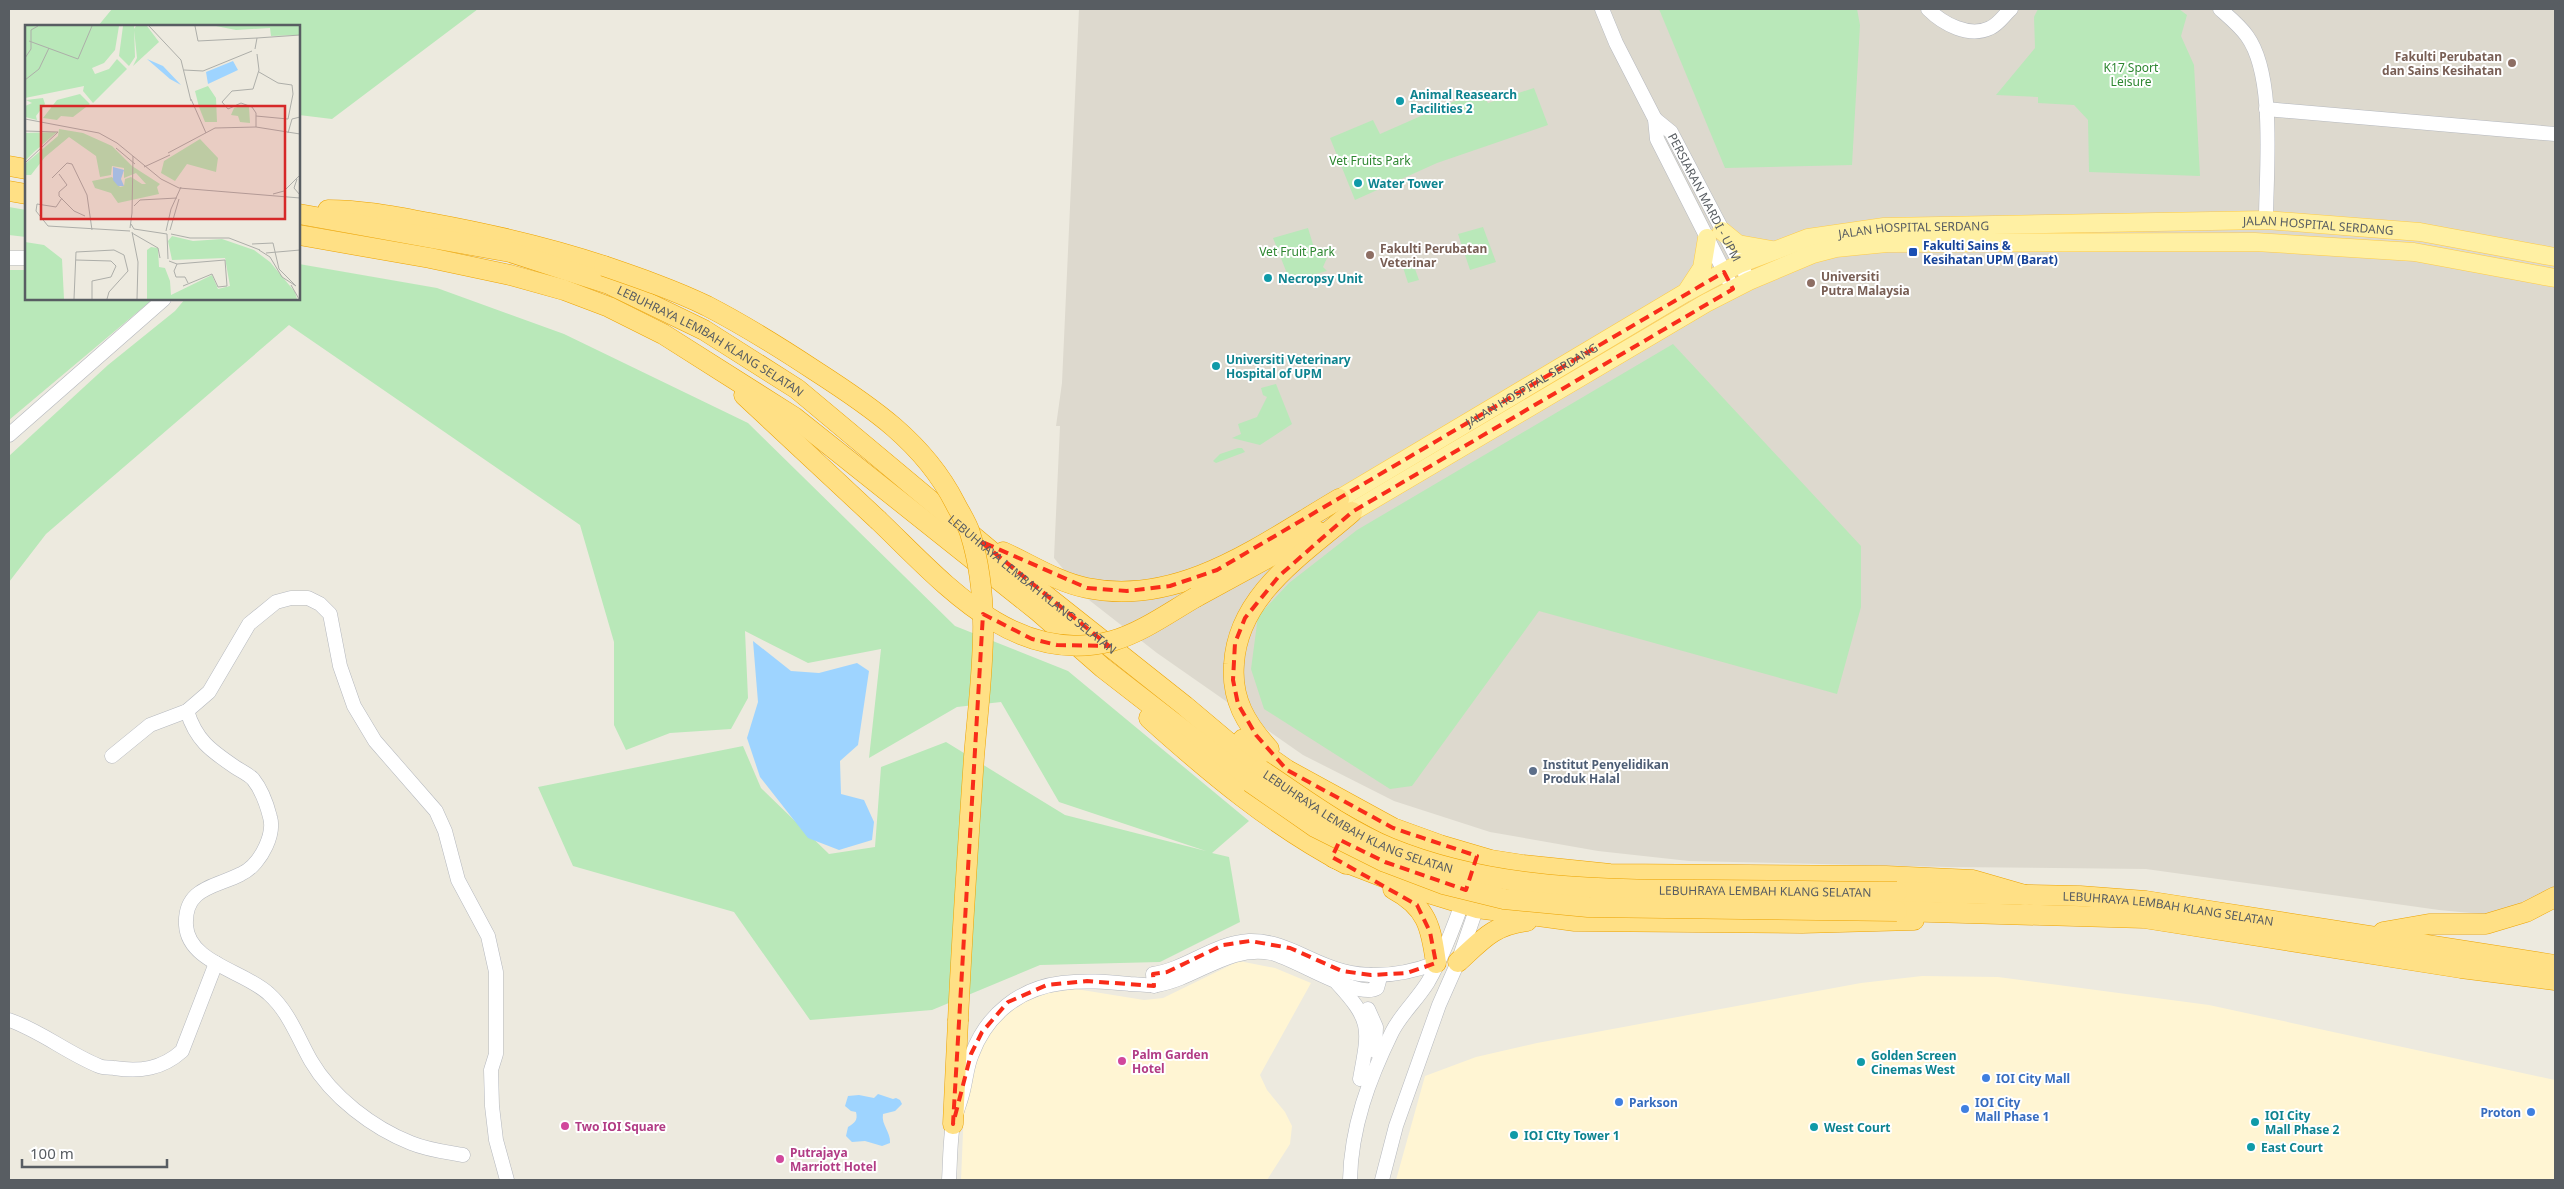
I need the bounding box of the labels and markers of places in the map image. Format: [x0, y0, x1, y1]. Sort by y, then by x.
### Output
place label: Fakulti Perubatan dan Sains Kesihatan [2382, 48, 2502, 79]
marker: Fakulti Perubatan dan Sains Kesihatan [2506, 57, 2518, 69]
place label: Animal Reasearch Facilities 2 [1410, 86, 1517, 117]
marker: Animal Reasearch Facilities 2 [1394, 95, 1406, 107]
place label: Water Tower [1368, 175, 1444, 192]
marker: Water Tower [1352, 177, 1364, 189]
place label: Fakulti Sains & Kesihatan UPM (Barat) [1923, 237, 2058, 268]
place label: Fakulti Perubatan Veterinar [1380, 240, 1487, 271]
marker: Fakulti Sains & Kesihatan UPM (Barat) [1907, 246, 1919, 258]
marker: Fakulti Perubatan Veterinar [1364, 249, 1376, 261]
place label: Universiti Putra Malaysia [1821, 268, 1910, 299]
place label: Necropsy Unit [1278, 270, 1363, 287]
marker: Necropsy Unit [1262, 272, 1274, 284]
marker: Universiti Putra Malaysia [1805, 277, 1817, 289]
place label: Universiti Veterinary Hospital of UPM [1226, 351, 1351, 382]
marker: Universiti Veterinary Hospital of UPM [1210, 360, 1222, 372]
place label: Institut Penyelidikan Produk Halal [1543, 756, 1669, 787]
marker: Institut Penyelidikan Produk Halal [1527, 765, 1539, 777]
place label: Palm Garden Hotel [1132, 1046, 1209, 1077]
place label: Golden Screen Cinemas West [1871, 1047, 1957, 1078]
marker: Palm Garden Hotel [1116, 1055, 1128, 1067]
marker: Golden Screen Cinemas West [1855, 1056, 1867, 1068]
place label: IOI City Mall [1996, 1070, 2070, 1087]
marker: IOI City Mall [1980, 1072, 1992, 1084]
place label: Parkson [1629, 1094, 1678, 1111]
place label: IOI City Mall Phase 1 [1975, 1094, 2049, 1125]
marker: Parkson [1613, 1096, 1625, 1108]
marker: IOI City Mall Phase 1 [1959, 1103, 1971, 1115]
place label: Proton [2480, 1104, 2521, 1121]
marker: Proton [2525, 1106, 2537, 1118]
place label: IOI City Mall Phase 2 [2265, 1107, 2340, 1138]
marker: IOI City Mall Phase 2 [2249, 1116, 2261, 1128]
place label: Two IOI Square [575, 1118, 666, 1135]
place label: West Court [1824, 1119, 1890, 1136]
marker: Two IOI Square [559, 1120, 571, 1132]
marker: West Court [1808, 1121, 1820, 1133]
place label: IOI CIty Tower 1 [1524, 1127, 1620, 1144]
marker: IOI CIty Tower 1 [1508, 1129, 1520, 1141]
place label: East Court [2261, 1139, 2323, 1156]
marker: East Court [2245, 1141, 2257, 1153]
place label: Putrajaya Marriott Hotel [790, 1144, 877, 1175]
marker: Putrajaya Marriott Hotel [774, 1153, 786, 1165]

